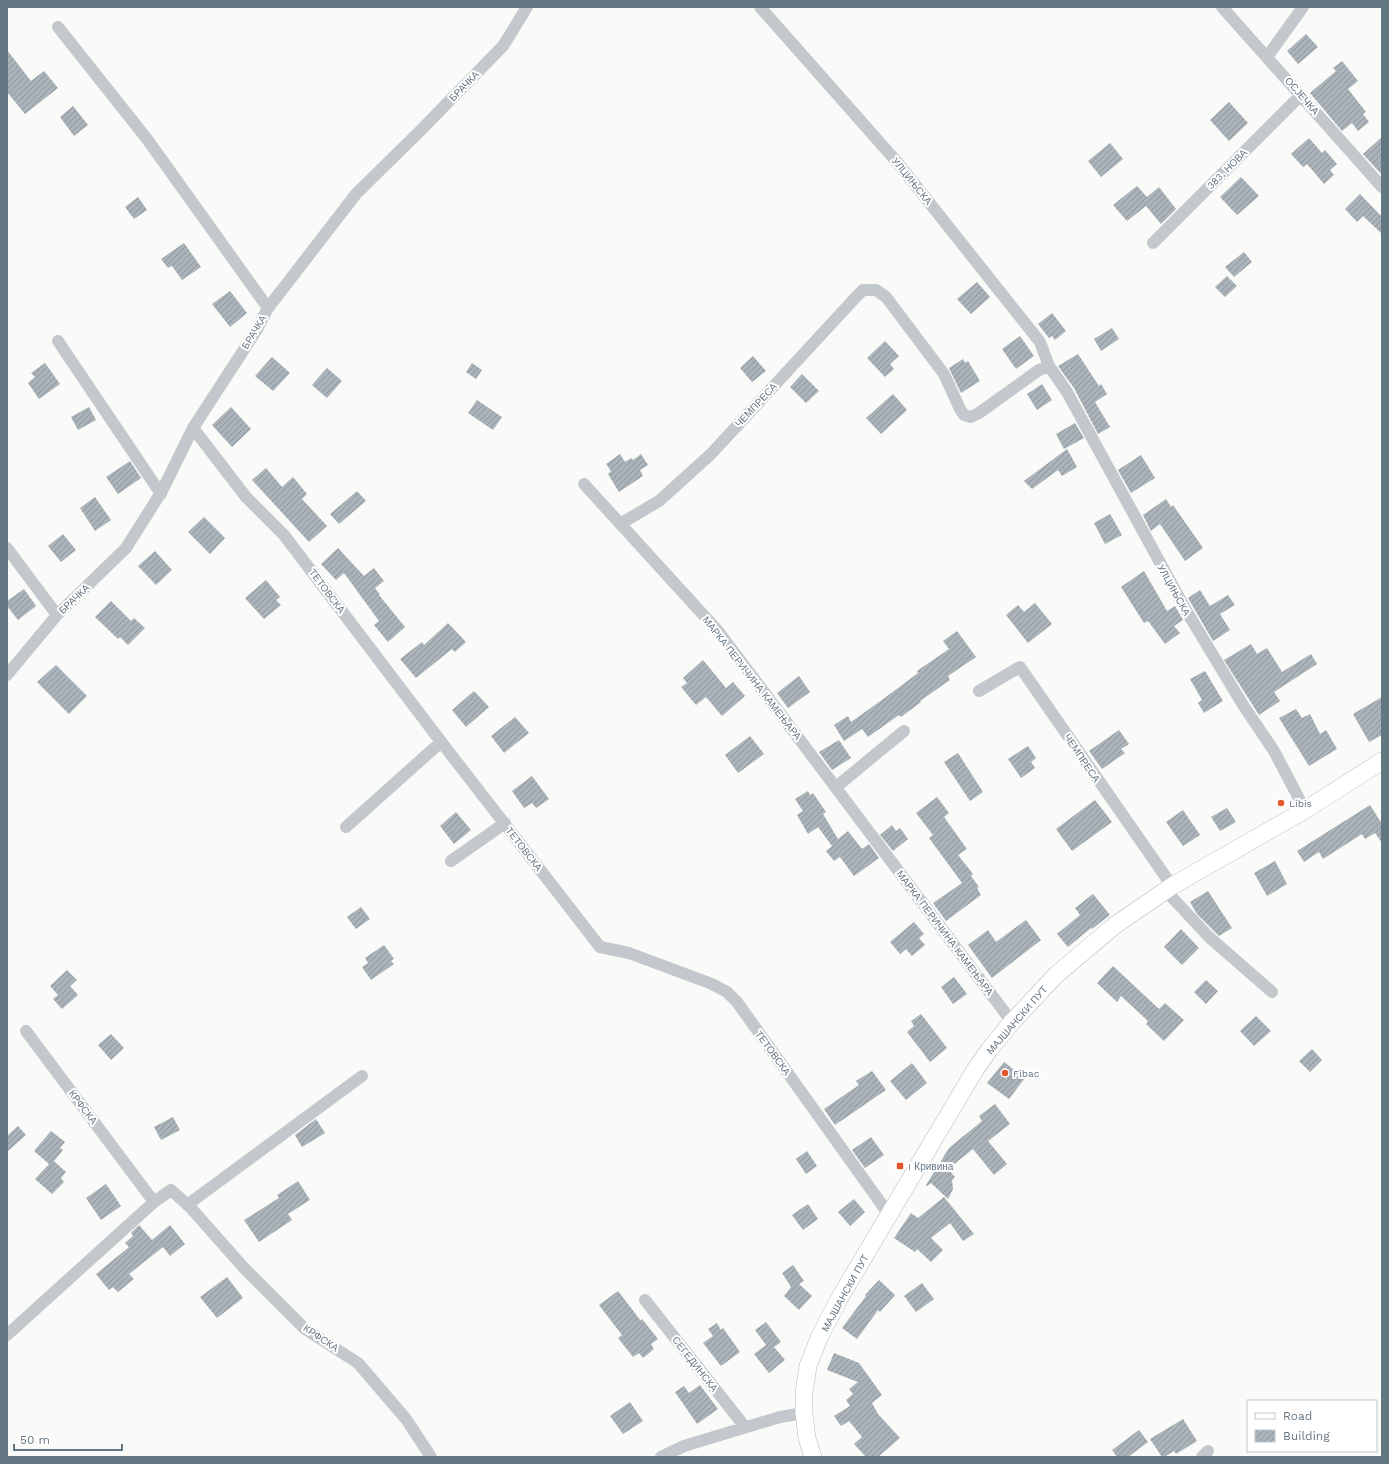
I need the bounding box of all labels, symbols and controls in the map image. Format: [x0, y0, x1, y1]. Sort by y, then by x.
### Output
street label: БРАЧКА [447, 68, 481, 103]
street label: ОСЈЕЧКА [1283, 75, 1321, 117]
street label: 383. НОВА [1205, 147, 1249, 191]
street label: УЛЦИЊСКА [890, 155, 934, 207]
street label: БРАЧКА [240, 313, 269, 351]
street label: ЧЕМПРЕСА [733, 381, 779, 429]
street label: УЛЦИЊСКА [1155, 562, 1193, 618]
street label: ТЕТОВСКА [307, 567, 347, 615]
street label: БРАЧКА [57, 582, 92, 616]
street label: МАРКА ПЕРИЧИНА КАМЕЊАРА [700, 614, 804, 742]
street label: ЧЕМПРЕСА [1062, 732, 1102, 785]
marker: Libis [1276, 798, 1286, 808]
place label: Libis [1289, 798, 1312, 809]
street label: ТЕТОВСКА [504, 825, 545, 873]
street label: МАРКА ПЕРИЧИНА КАМЕЊАРА [894, 868, 996, 998]
street label: МАЈШАНСКИ ПУТ [985, 984, 1049, 1056]
street label: ТЕТОВСКА [753, 1029, 793, 1078]
marker: Fibac [1000, 1068, 1010, 1078]
place label: Fibac [1013, 1068, 1040, 1079]
street label: КРФСКА [67, 1088, 100, 1126]
marker: I Кривина [895, 1161, 905, 1171]
place label: I Кривина [908, 1161, 954, 1172]
street label: МАЈШАНСКИ ПУТ [819, 1253, 871, 1333]
street label: КРФСКА [301, 1322, 341, 1354]
street label: СЕГЕДИНСКА [670, 1334, 720, 1394]
legend [1247, 1400, 1377, 1452]
text: Road [1283, 1409, 1312, 1423]
scale bar [14, 1426, 122, 1452]
text: Building [1283, 1429, 1330, 1443]
text: 50 m [20, 1433, 50, 1447]

